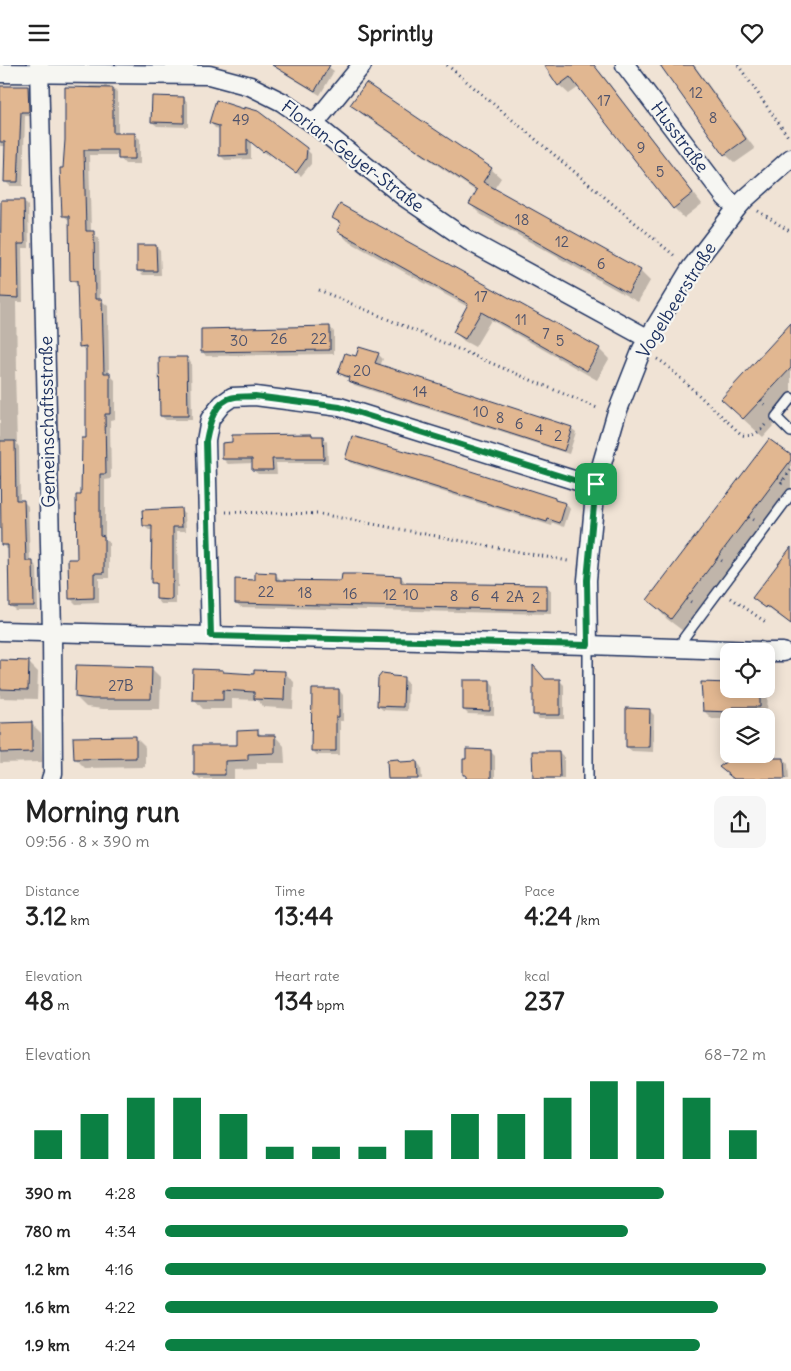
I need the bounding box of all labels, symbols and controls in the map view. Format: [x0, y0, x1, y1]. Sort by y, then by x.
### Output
icon: menu [25, 19, 53, 47]
text: Sprintly [357, 19, 434, 47]
icon: heart [738, 19, 766, 47]
house number: 12 [689, 83, 703, 102]
house number: 17 [597, 91, 611, 110]
street label: Florian-Geyer-Straße [277, 95, 429, 217]
street label: Husstraße [646, 97, 714, 177]
house number: 8 [709, 108, 717, 127]
house number: 49 [232, 110, 250, 129]
house number: 9 [637, 138, 645, 157]
house number: 5 [656, 162, 664, 181]
house number: 18 [515, 210, 529, 229]
house number: 12 [555, 232, 569, 251]
street label: Vogelbeerstraße [631, 238, 721, 362]
house number: 6 [597, 254, 605, 273]
house number: 17 [474, 287, 488, 306]
house number: 11 [515, 310, 527, 329]
house number: 7 [542, 324, 550, 343]
house number: 26 [271, 329, 287, 348]
house number: 22 [311, 329, 327, 348]
house number: 30 [230, 331, 248, 350]
house number: 5 [556, 331, 564, 350]
street label: Gemeinschaftsstraße [34, 336, 60, 508]
house number: 20 [353, 361, 371, 380]
house number: 14 [413, 382, 428, 401]
house number: 10 [473, 402, 489, 421]
house number: 8 [496, 408, 504, 427]
house number: 6 [515, 414, 523, 433]
house number: 4 [535, 420, 544, 439]
house number: 2 [554, 426, 562, 445]
pin [575, 463, 617, 505]
icon: arrive [582, 470, 610, 498]
house number: 22 [258, 582, 274, 601]
house number: 18 [298, 583, 312, 602]
house number: 16 [343, 584, 357, 603]
house number: 12 [383, 585, 397, 604]
house number: 10 [403, 585, 419, 604]
house number: 8 [450, 586, 458, 605]
house number: 6 [471, 586, 479, 605]
house number: 4 [491, 587, 500, 606]
house number: 2A [506, 587, 524, 606]
house number: 2 [532, 588, 540, 607]
map controls [720, 643, 775, 763]
button: locate [720, 643, 775, 698]
house number: 27B [108, 676, 134, 695]
button: layers [720, 708, 775, 763]
text: Morning run [25, 794, 180, 830]
button: share [714, 796, 766, 848]
text: 09:56 · 8 × 390 m [25, 831, 150, 851]
text: Distance [25, 882, 80, 900]
text: Time [275, 882, 305, 900]
text: Pace [524, 882, 555, 900]
text: 3.12 [25, 900, 67, 932]
text: 13:44 [275, 900, 333, 932]
text: 4:24 [524, 900, 572, 932]
text: km [67, 911, 90, 929]
text: /km [572, 911, 600, 929]
text: Elevation [25, 967, 82, 985]
text: Heart rate [275, 967, 340, 985]
text: kcal [524, 967, 550, 985]
text: 48 [25, 985, 54, 1017]
text: 134 [275, 985, 313, 1017]
text: 237 [524, 985, 564, 1017]
text: m [54, 996, 69, 1014]
text: bpm [313, 996, 345, 1014]
text: Elevation [25, 1044, 91, 1064]
text: 68–72 m [704, 1044, 766, 1064]
text: 390 m [25, 1183, 72, 1203]
text: 4:28 [105, 1183, 136, 1203]
text: 780 m [25, 1221, 70, 1241]
text: 4:34 [105, 1221, 136, 1241]
text: 1.2 km [25, 1259, 69, 1279]
text: 4:16 [105, 1259, 133, 1279]
text: 1.6 km [25, 1297, 70, 1317]
text: 4:22 [105, 1297, 135, 1317]
text: 1.9 km [25, 1335, 70, 1355]
text: 4:24 [105, 1335, 136, 1355]

